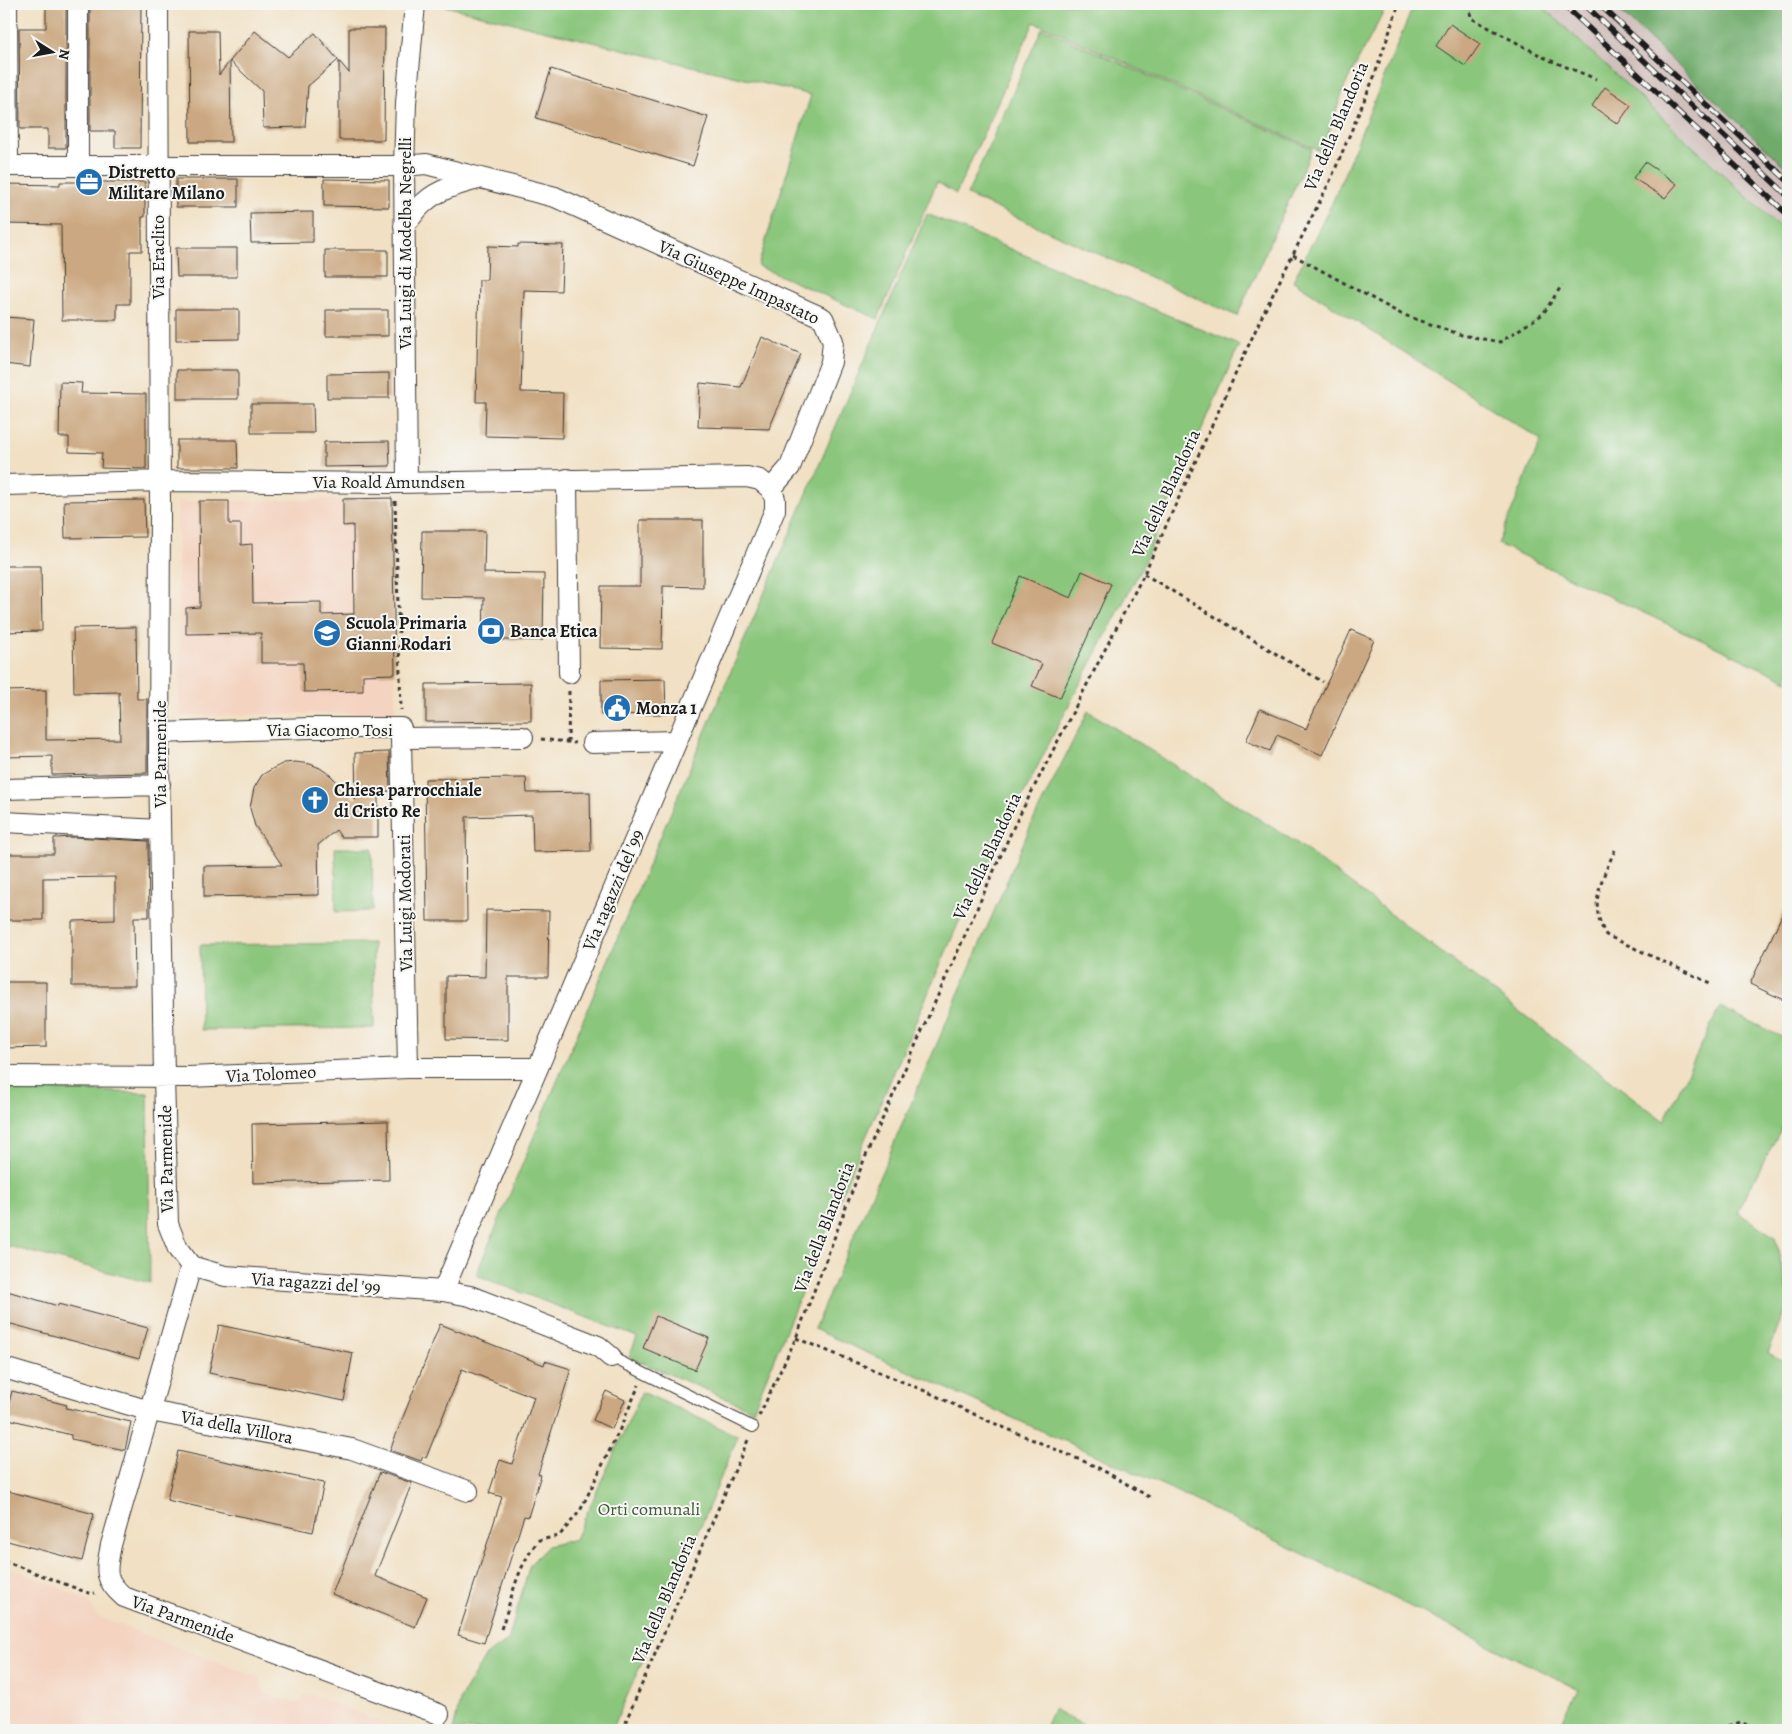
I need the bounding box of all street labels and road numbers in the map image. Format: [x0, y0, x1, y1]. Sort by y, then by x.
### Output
street label: Via della Blandoria [1298, 57, 1374, 195]
street label: Via Luigi di Modelba Negrelli [393, 137, 417, 350]
street label: Via Eraclito [146, 215, 170, 300]
street label: Via Giuseppe Impastato [654, 234, 824, 330]
street label: Via della Blandoria [1126, 425, 1206, 562]
street label: Via Roald Amundsen [312, 470, 465, 494]
street label: Via Parmenide [148, 700, 172, 809]
street label: Via Giacomo Tosi [266, 718, 393, 742]
street label: Via della Blandoria [947, 788, 1027, 925]
street label: Via ragazzi del '99 [576, 826, 649, 955]
street label: Via Luigi Modorati [392, 834, 418, 973]
street label: Via Tolomeo [224, 1060, 317, 1088]
street label: Via Parmenide [153, 1105, 179, 1214]
street label: Via della Blandoria [788, 1158, 860, 1297]
street label: Via ragazzi del '99 [250, 1266, 381, 1299]
street label: Via della Villora [178, 1404, 296, 1450]
street label: Via della Blandoria [626, 1530, 702, 1668]
street label: Via Parmenide [127, 1589, 238, 1649]

